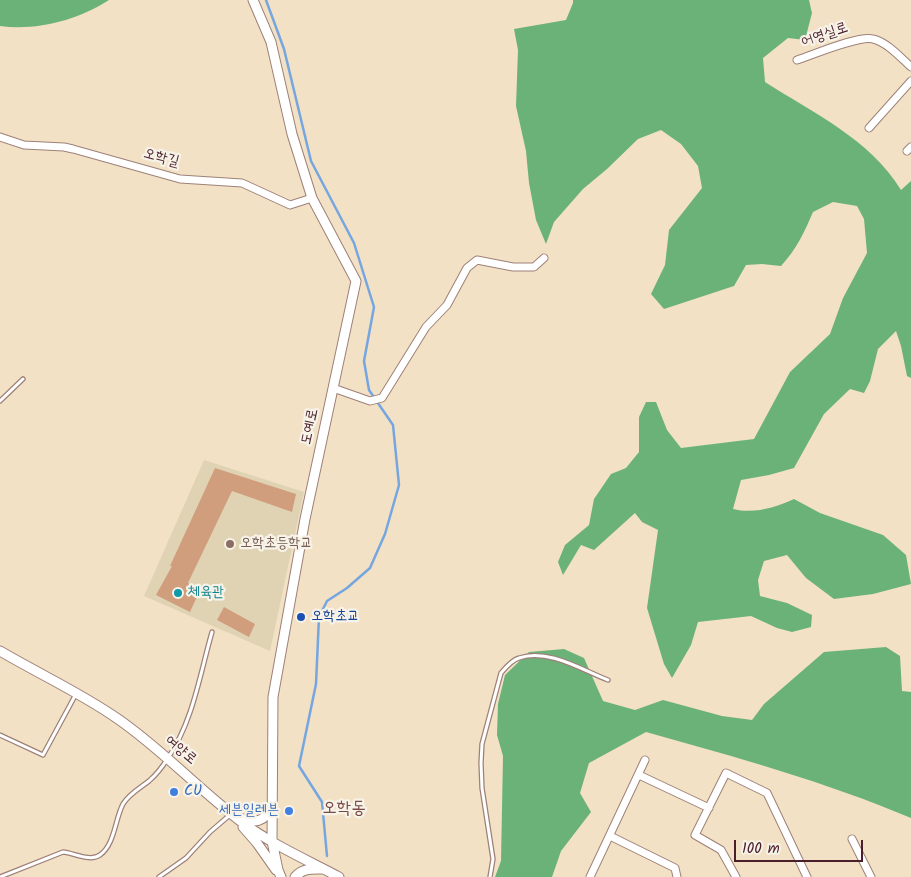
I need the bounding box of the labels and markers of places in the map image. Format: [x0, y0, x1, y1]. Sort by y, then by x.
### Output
place label: 오학초등학교 [240, 535, 312, 553]
marker: 오학초등학교 [224, 538, 236, 550]
place label: 체육관 [188, 584, 224, 602]
marker: 체육관 [172, 587, 184, 599]
place label: 오학초교 [311, 608, 359, 626]
marker: 오학초교 [295, 611, 307, 623]
place label: CU [184, 783, 202, 801]
marker: CU [168, 786, 180, 798]
place label: 세븐일레븐 [219, 802, 279, 820]
marker: 세븐일레븐 [283, 805, 295, 817]

